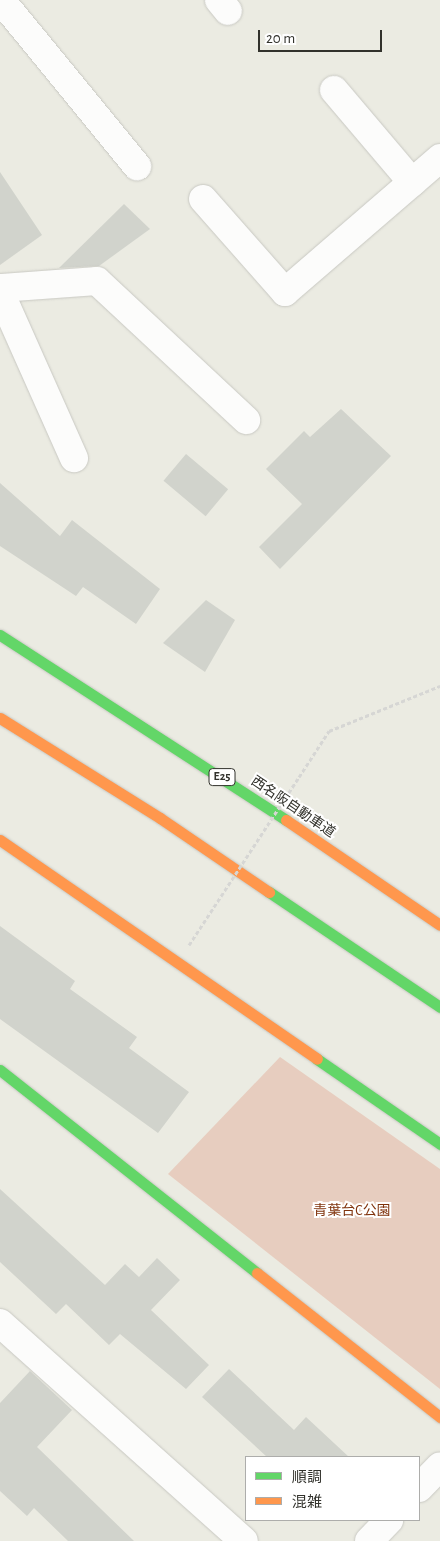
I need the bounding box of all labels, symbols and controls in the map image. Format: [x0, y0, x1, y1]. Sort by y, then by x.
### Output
scale bar [260, 20, 384, 52]
text: 20 m [266, 31, 295, 46]
road number: E25 [208, 768, 236, 786]
street label: 西名阪自動車道 [248, 773, 338, 841]
park label: 青葉台C公園 [313, 1203, 391, 1219]
legend [245, 1456, 420, 1521]
text: 順調 [292, 1470, 322, 1485]
text: 混雑 [292, 1495, 322, 1510]

